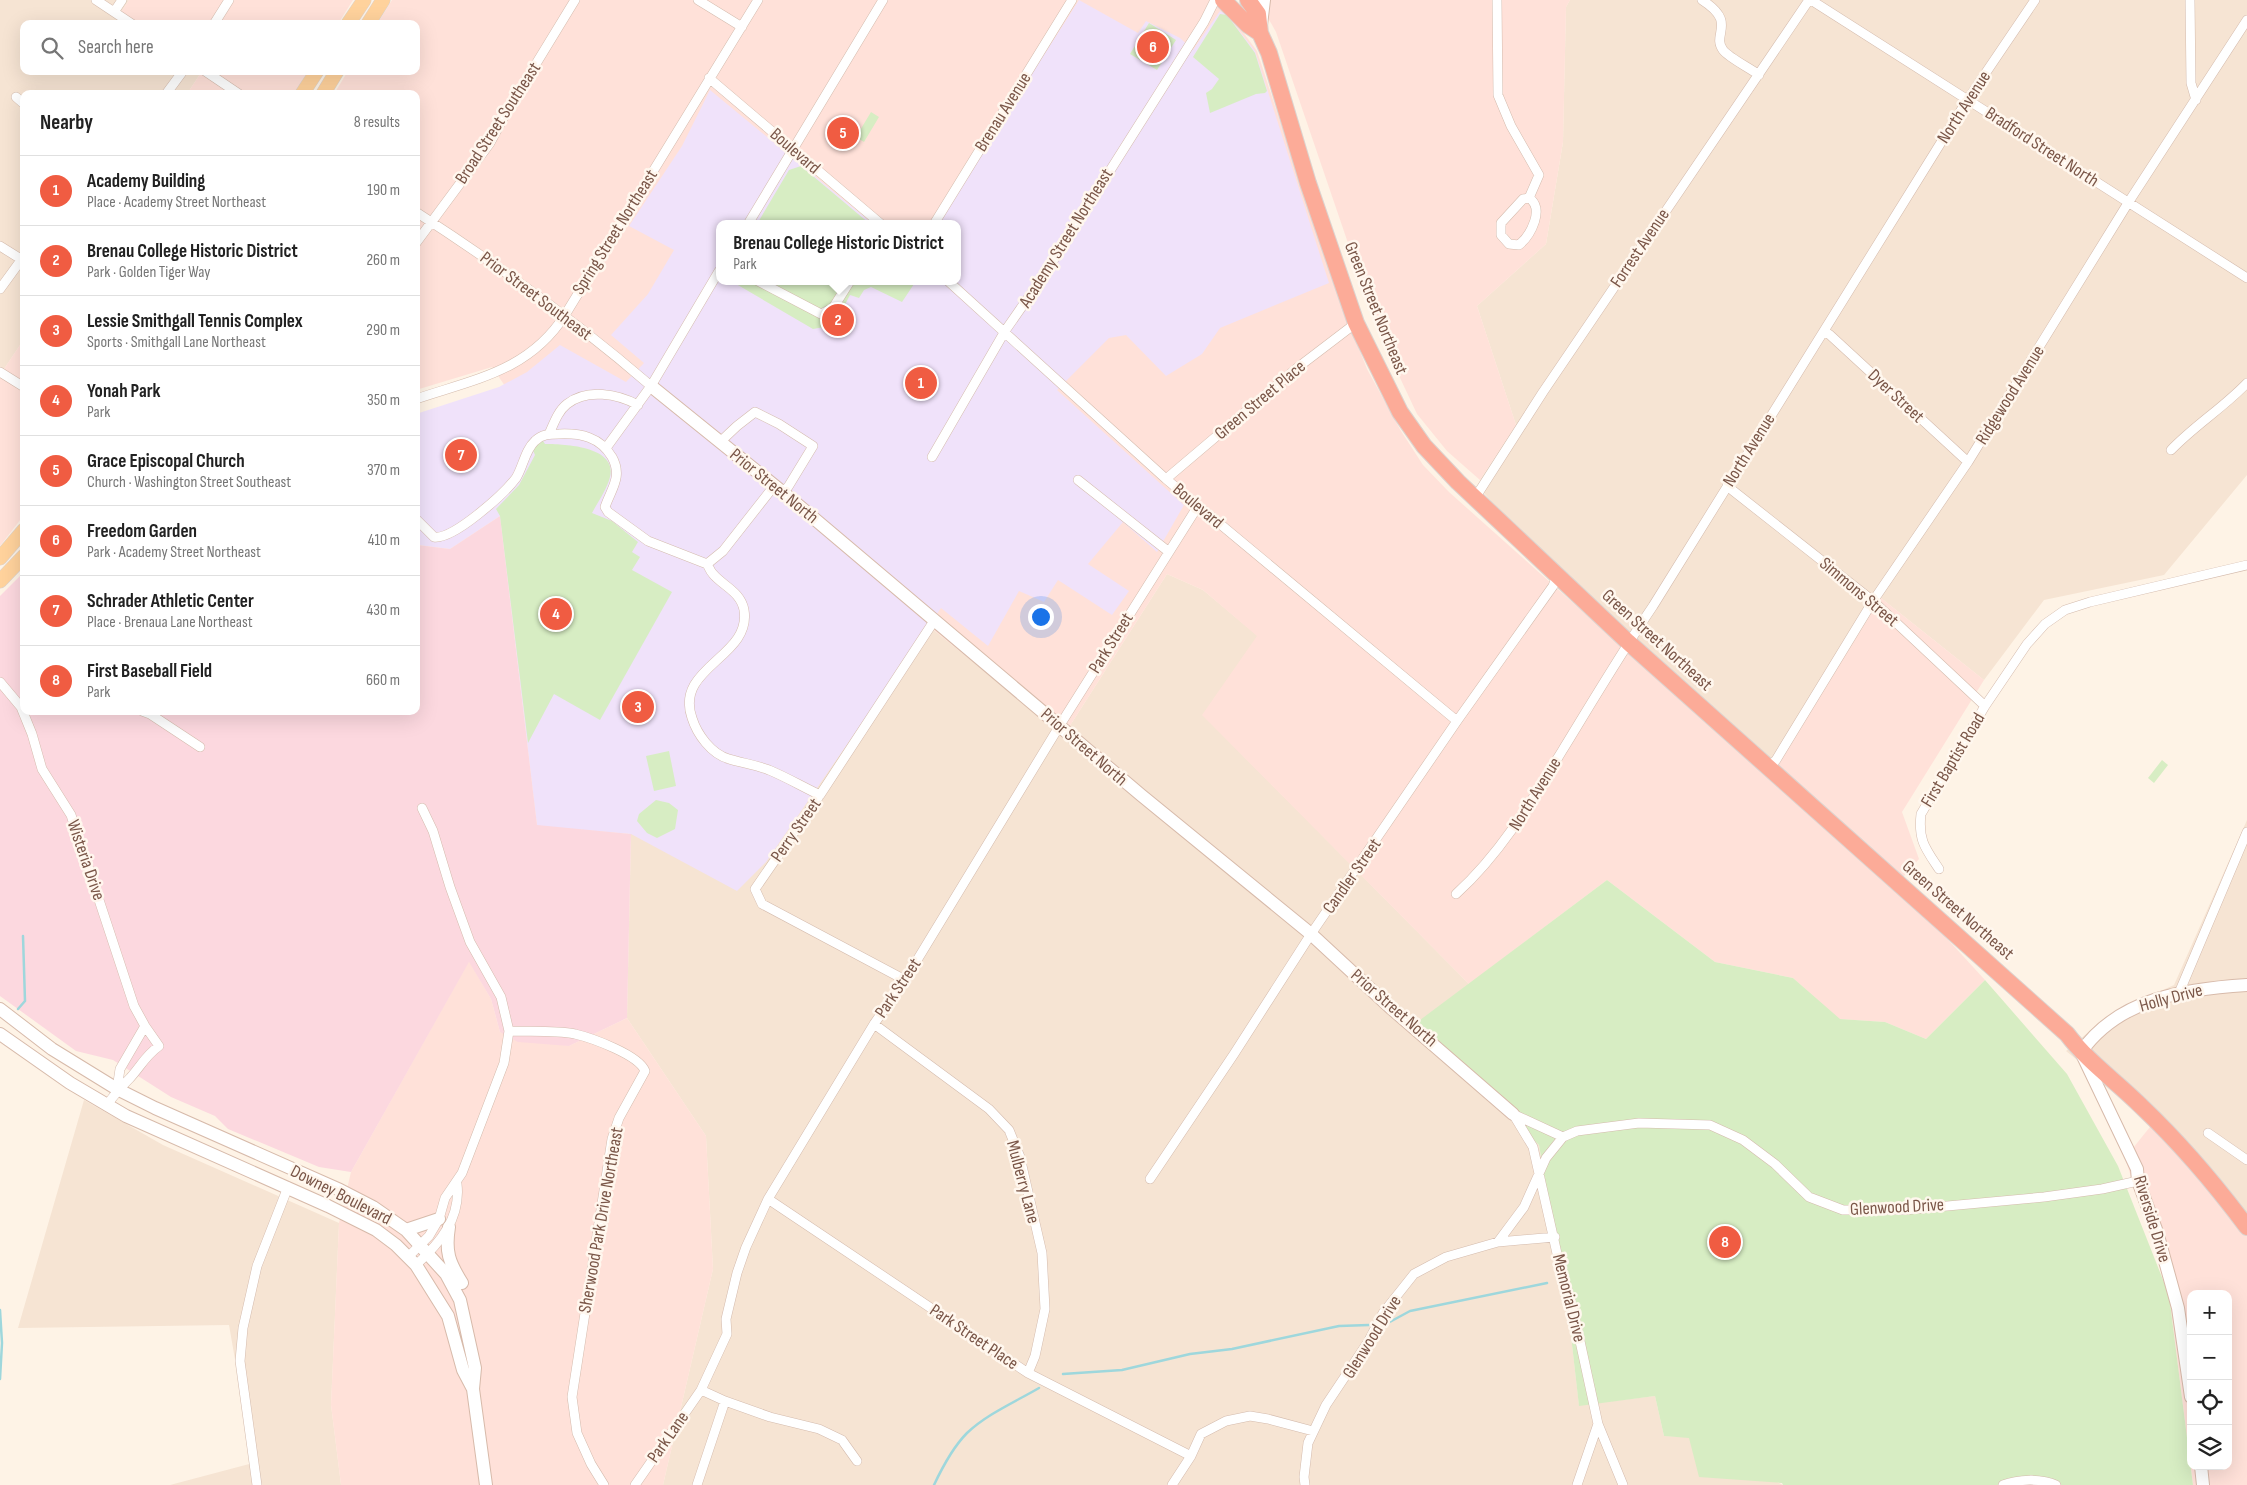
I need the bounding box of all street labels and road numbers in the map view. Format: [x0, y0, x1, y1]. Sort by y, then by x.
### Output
street label: Broad Street Southeast [451, 58, 545, 188]
street label: North Avenue [1933, 67, 1995, 147]
street label: Brenau Avenue [970, 69, 1036, 155]
street label: Bradford Street North [1981, 103, 2103, 191]
street label: Boulevard [766, 124, 824, 178]
street label: Academy Street Northeast [1014, 164, 1118, 312]
street label: Spring Street Northeast [568, 165, 662, 298]
street label: Forrest Avenue [1606, 205, 1674, 291]
street label: Green Street Northeast [1340, 239, 1412, 378]
street label: Prior Street Southeast [476, 247, 596, 345]
street label: Ridgewood Avenue [1971, 342, 2049, 448]
street label: Green Street Place [1210, 356, 1310, 444]
street label: Dyer Street [1864, 365, 1929, 428]
street label: North Avenue [1718, 410, 1780, 490]
street label: Prior Street North [726, 444, 822, 528]
street label: Boulevard [1168, 479, 1228, 533]
street label: Simmons Street [1815, 553, 1903, 631]
street label: Green Street Northeast [1598, 585, 1717, 695]
street label: Park Street [1084, 609, 1138, 677]
street label: Prior Street North [1036, 704, 1132, 790]
street label: First Baptist Road [1917, 709, 1989, 811]
street label: North Avenue [1504, 754, 1566, 834]
street label: Perry Street [766, 794, 826, 866]
street label: Wisteria Drive [62, 817, 110, 903]
street label: Candler Street [1318, 834, 1386, 918]
street label: Green Street Northeast [1898, 856, 2019, 965]
street label: Park Street [871, 954, 926, 1022]
street label: Prior Street North [1346, 965, 1442, 1051]
street label: Holly Drive [2137, 980, 2205, 1016]
street label: Sherwood Park Drive Northeast [574, 1125, 628, 1315]
street label: Mulberry Lane [1002, 1138, 1044, 1226]
street label: Downey Boulevard [287, 1161, 395, 1229]
street label: Riverside Drive [2129, 1173, 2175, 1265]
street label: Glenwood Drive [1849, 1194, 1945, 1220]
street label: Memorial Drive [1548, 1252, 1590, 1344]
street label: Glenwood Drive [1338, 1292, 1406, 1382]
street label: Park Street Place [926, 1300, 1022, 1374]
street label: Park Lane [643, 1407, 693, 1467]

